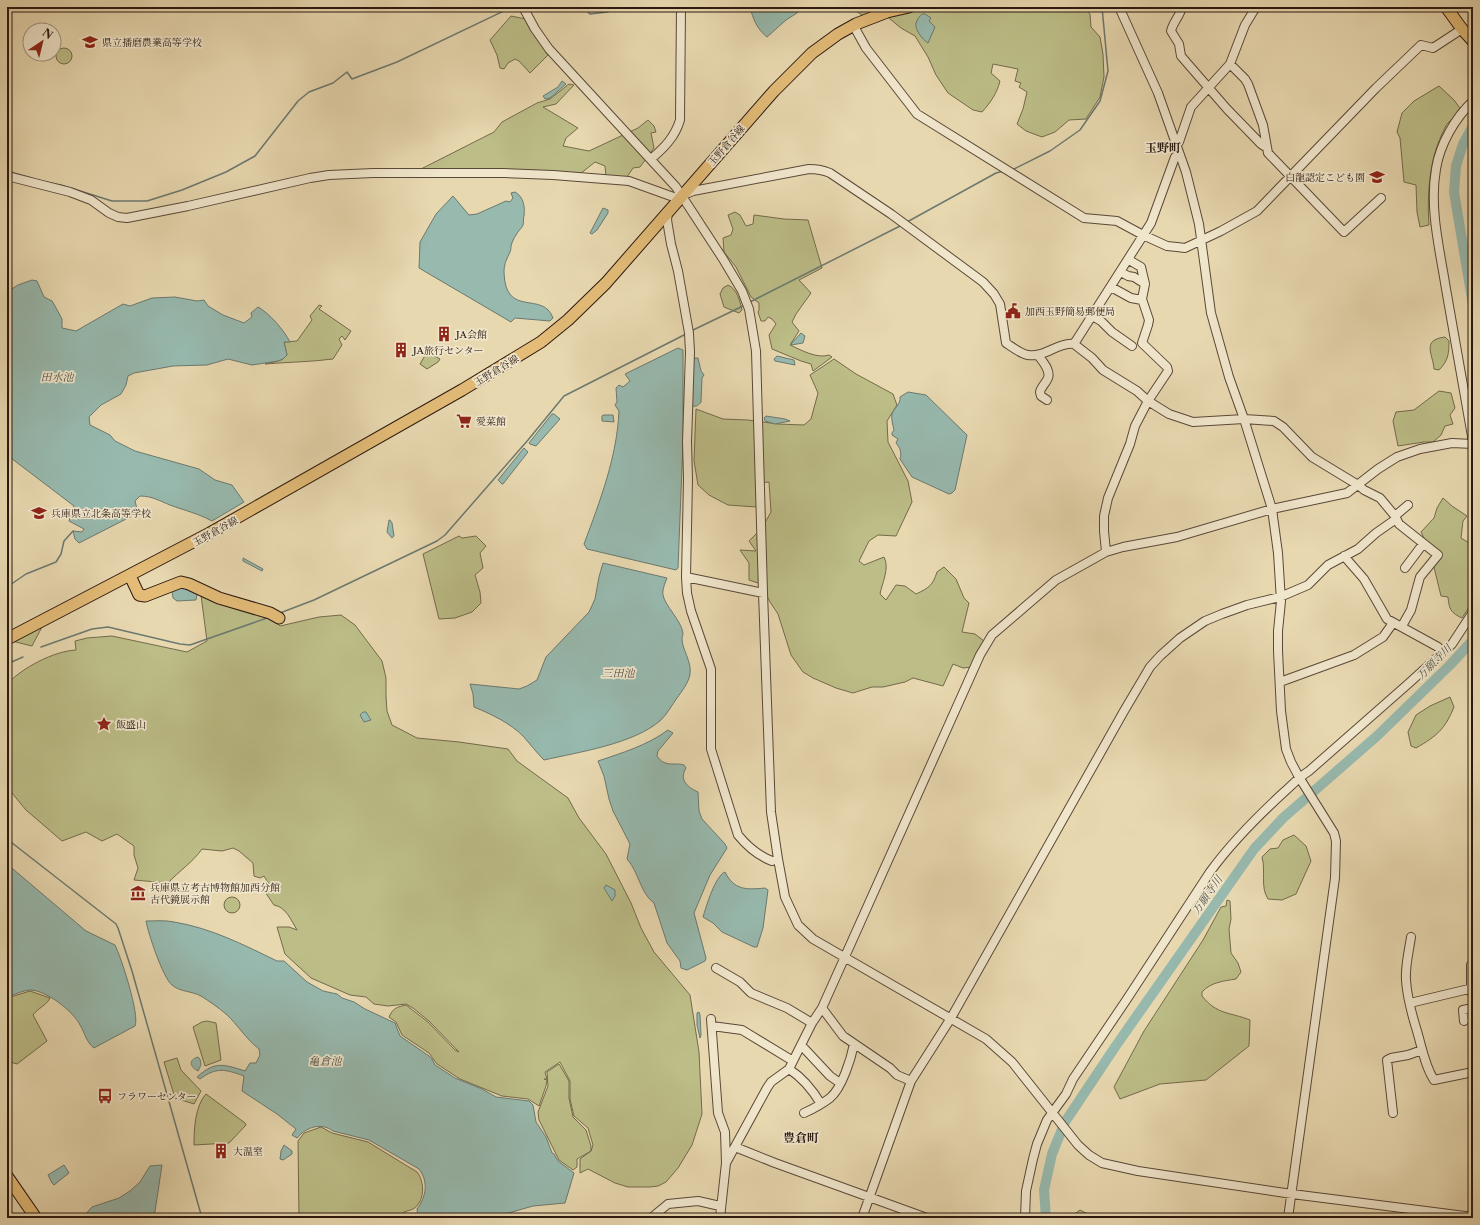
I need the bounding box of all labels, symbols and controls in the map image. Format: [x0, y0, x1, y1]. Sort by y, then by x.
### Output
north arrow [22, 22, 62, 62]
text: N [40, 25, 56, 43]
school or university icon: 県立播磨農業高等学校 [81, 33, 99, 51]
place label: 県立播磨農業高等学校 [102, 36, 202, 49]
street label: 玉野倉谷線 [705, 122, 748, 168]
district label: 玉野町 [1145, 140, 1181, 155]
school or university icon: 白龍認定こども園 [1368, 168, 1386, 186]
place label: 白龍認定こども園 [1285, 171, 1365, 184]
public building icon: 加西玉野簡易郵便局 [1004, 302, 1022, 320]
place label: 加西玉野簡易郵便局 [1025, 305, 1115, 318]
building icon: JA会館 [435, 325, 453, 343]
place label: JA会館 [454, 328, 487, 341]
building icon: JA旅行センター [392, 341, 410, 359]
place label: JA旅行センター [411, 344, 484, 357]
street label: 玉野倉谷線 [471, 352, 521, 389]
water label: 田水池 [41, 370, 75, 384]
supermarket icon: 愛菜館 [455, 412, 473, 430]
place label: 愛菜館 [476, 415, 506, 428]
school or university icon: 兵庫県立北条高等学校 [30, 504, 48, 522]
place label: 兵庫県立北条高等学校 [51, 507, 151, 520]
street label: 玉野倉谷線 [190, 514, 240, 549]
water label: 万願寺川 [1413, 641, 1455, 683]
water label: 三田池 [602, 666, 636, 680]
place icon: 飯盛山 [95, 715, 113, 733]
place label: 飯盛山 [116, 718, 146, 731]
water label: 万願寺川 [1189, 872, 1226, 917]
place label: 兵庫県立考古博物館加西分館 古代鏡展示館 [150, 881, 280, 906]
museum icon: 兵庫県立考古博物館加西分館 古代鏡展示館 [129, 884, 147, 902]
water label: 亀倉池 [309, 1054, 343, 1068]
bus stop icon: フラワーセンター [96, 1087, 114, 1105]
place label: フラワーセンター [117, 1090, 196, 1103]
district label: 豊倉町 [783, 1130, 819, 1145]
building icon: 大温室 [212, 1142, 230, 1160]
place label: 大温室 [233, 1145, 263, 1158]

